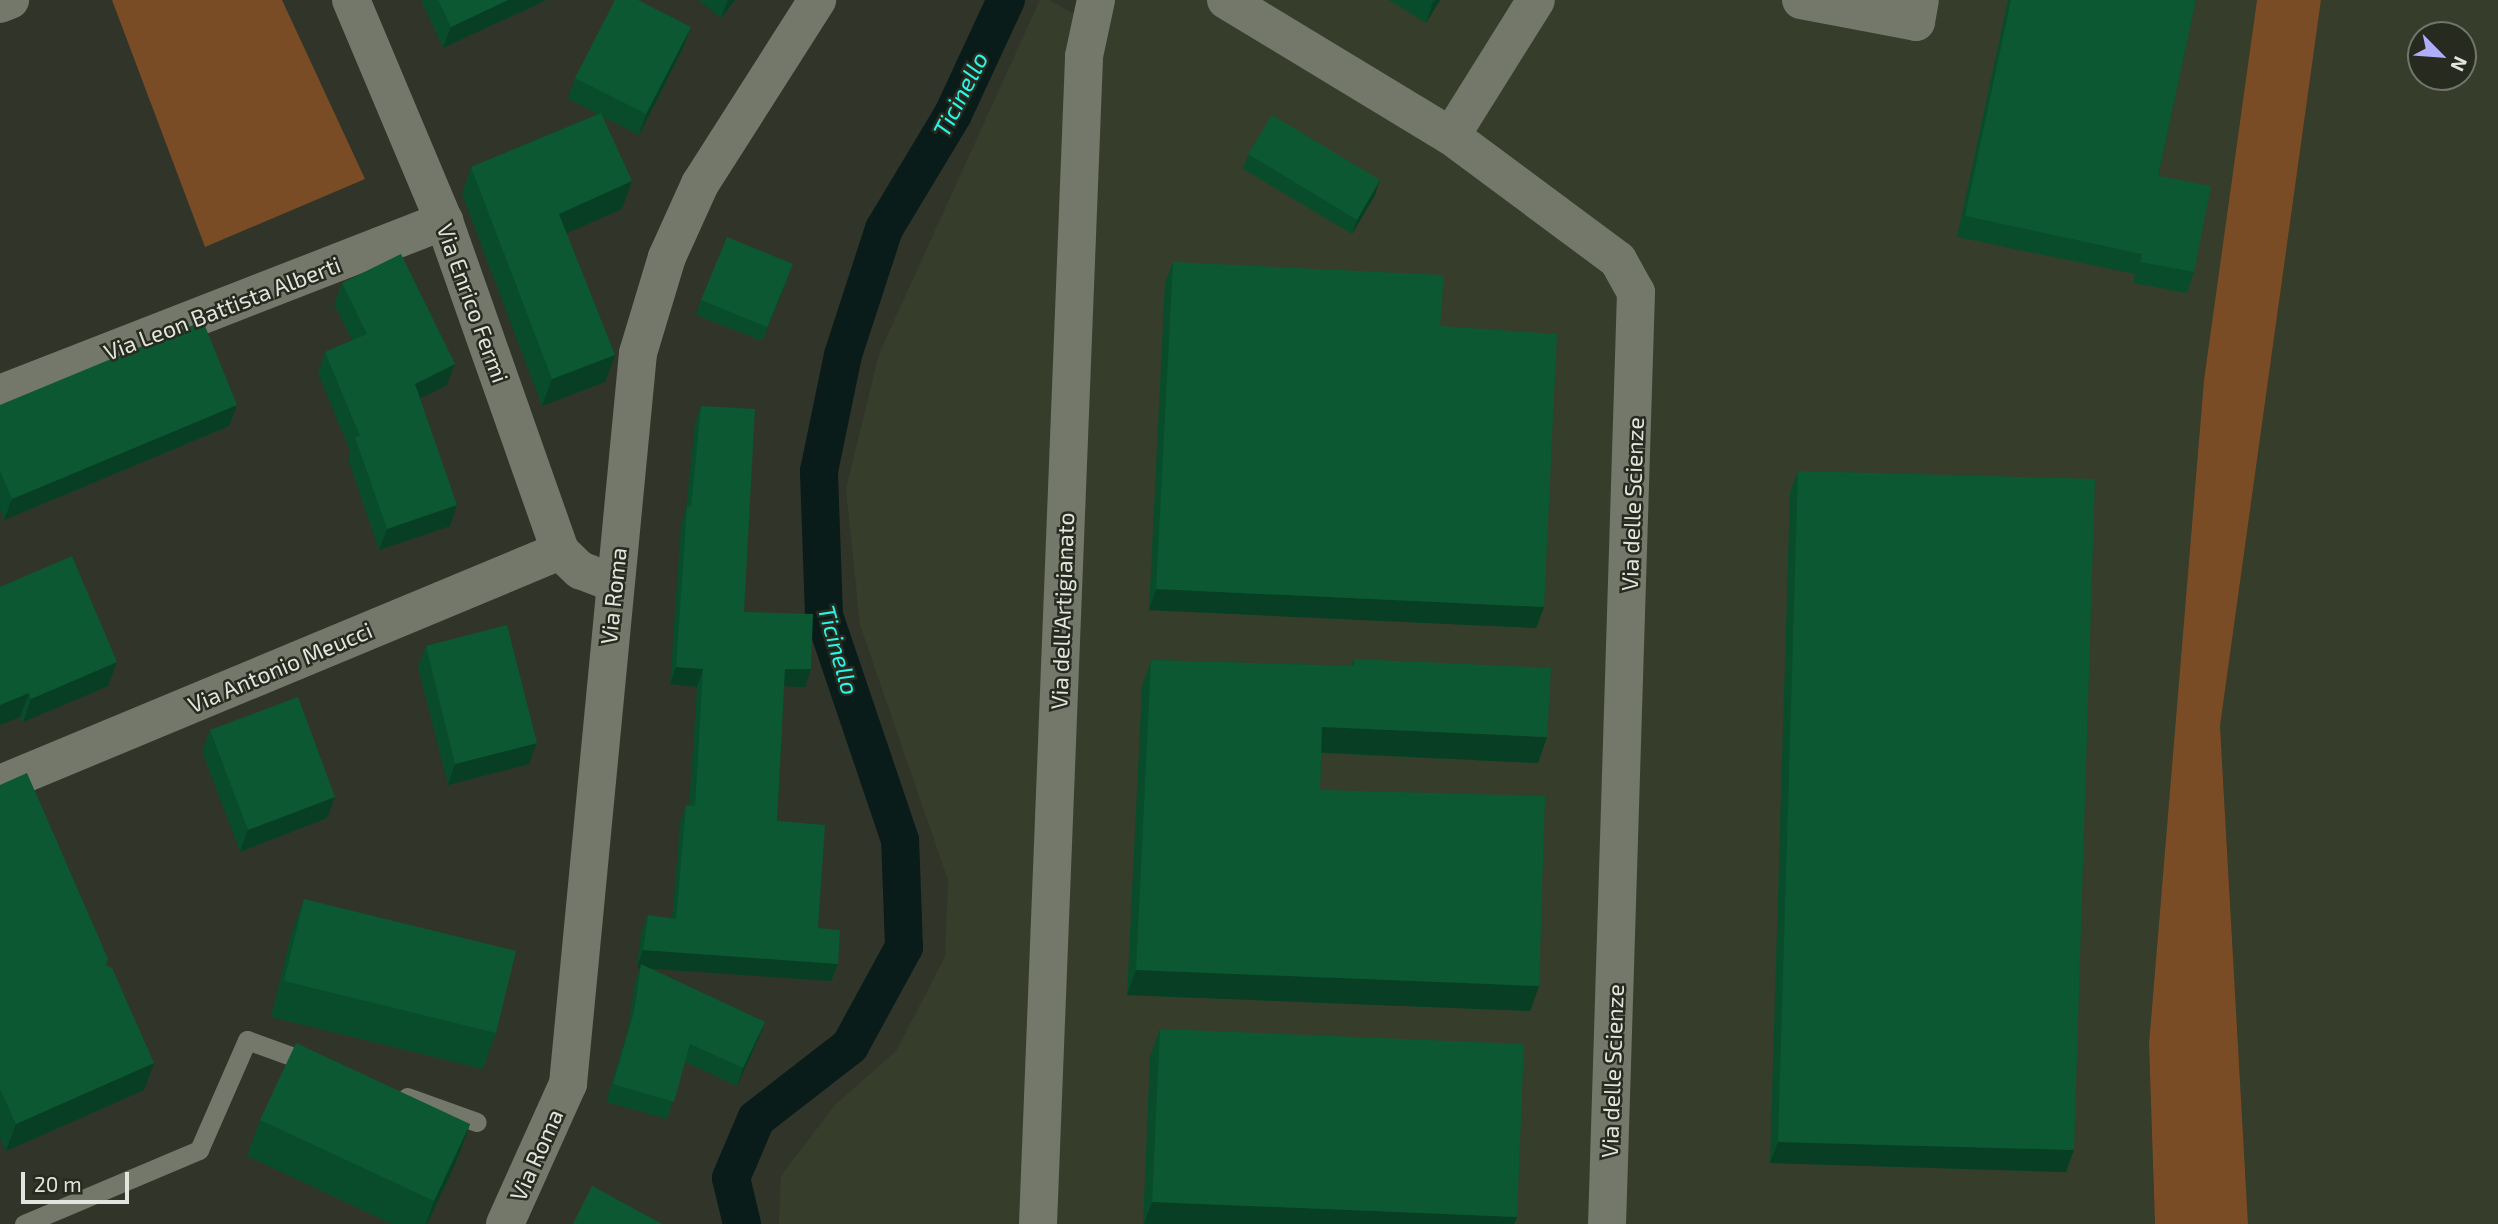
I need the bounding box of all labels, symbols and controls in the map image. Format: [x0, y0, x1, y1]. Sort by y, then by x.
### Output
north arrow [2407, 21, 2477, 91]
water label: Ticinello [926, 47, 994, 141]
text: N [2446, 53, 2473, 75]
street label: Via Enrico Fermi [431, 220, 515, 386]
street label: Via Leon Battista Alberti [100, 250, 344, 366]
street label: Via delle Scienze [1615, 417, 1649, 591]
street label: Via dell'Artigianato [1045, 512, 1079, 710]
street label: Via Roma [594, 546, 632, 646]
water label: Ticinello [813, 602, 865, 698]
street label: Via Antonio Meucci [184, 616, 376, 718]
street label: Via delle Scienze [1595, 984, 1629, 1158]
street label: Via Roma [504, 1105, 568, 1205]
scale bar [24, 1158, 133, 1202]
text: 20 m [34, 1171, 82, 1196]

